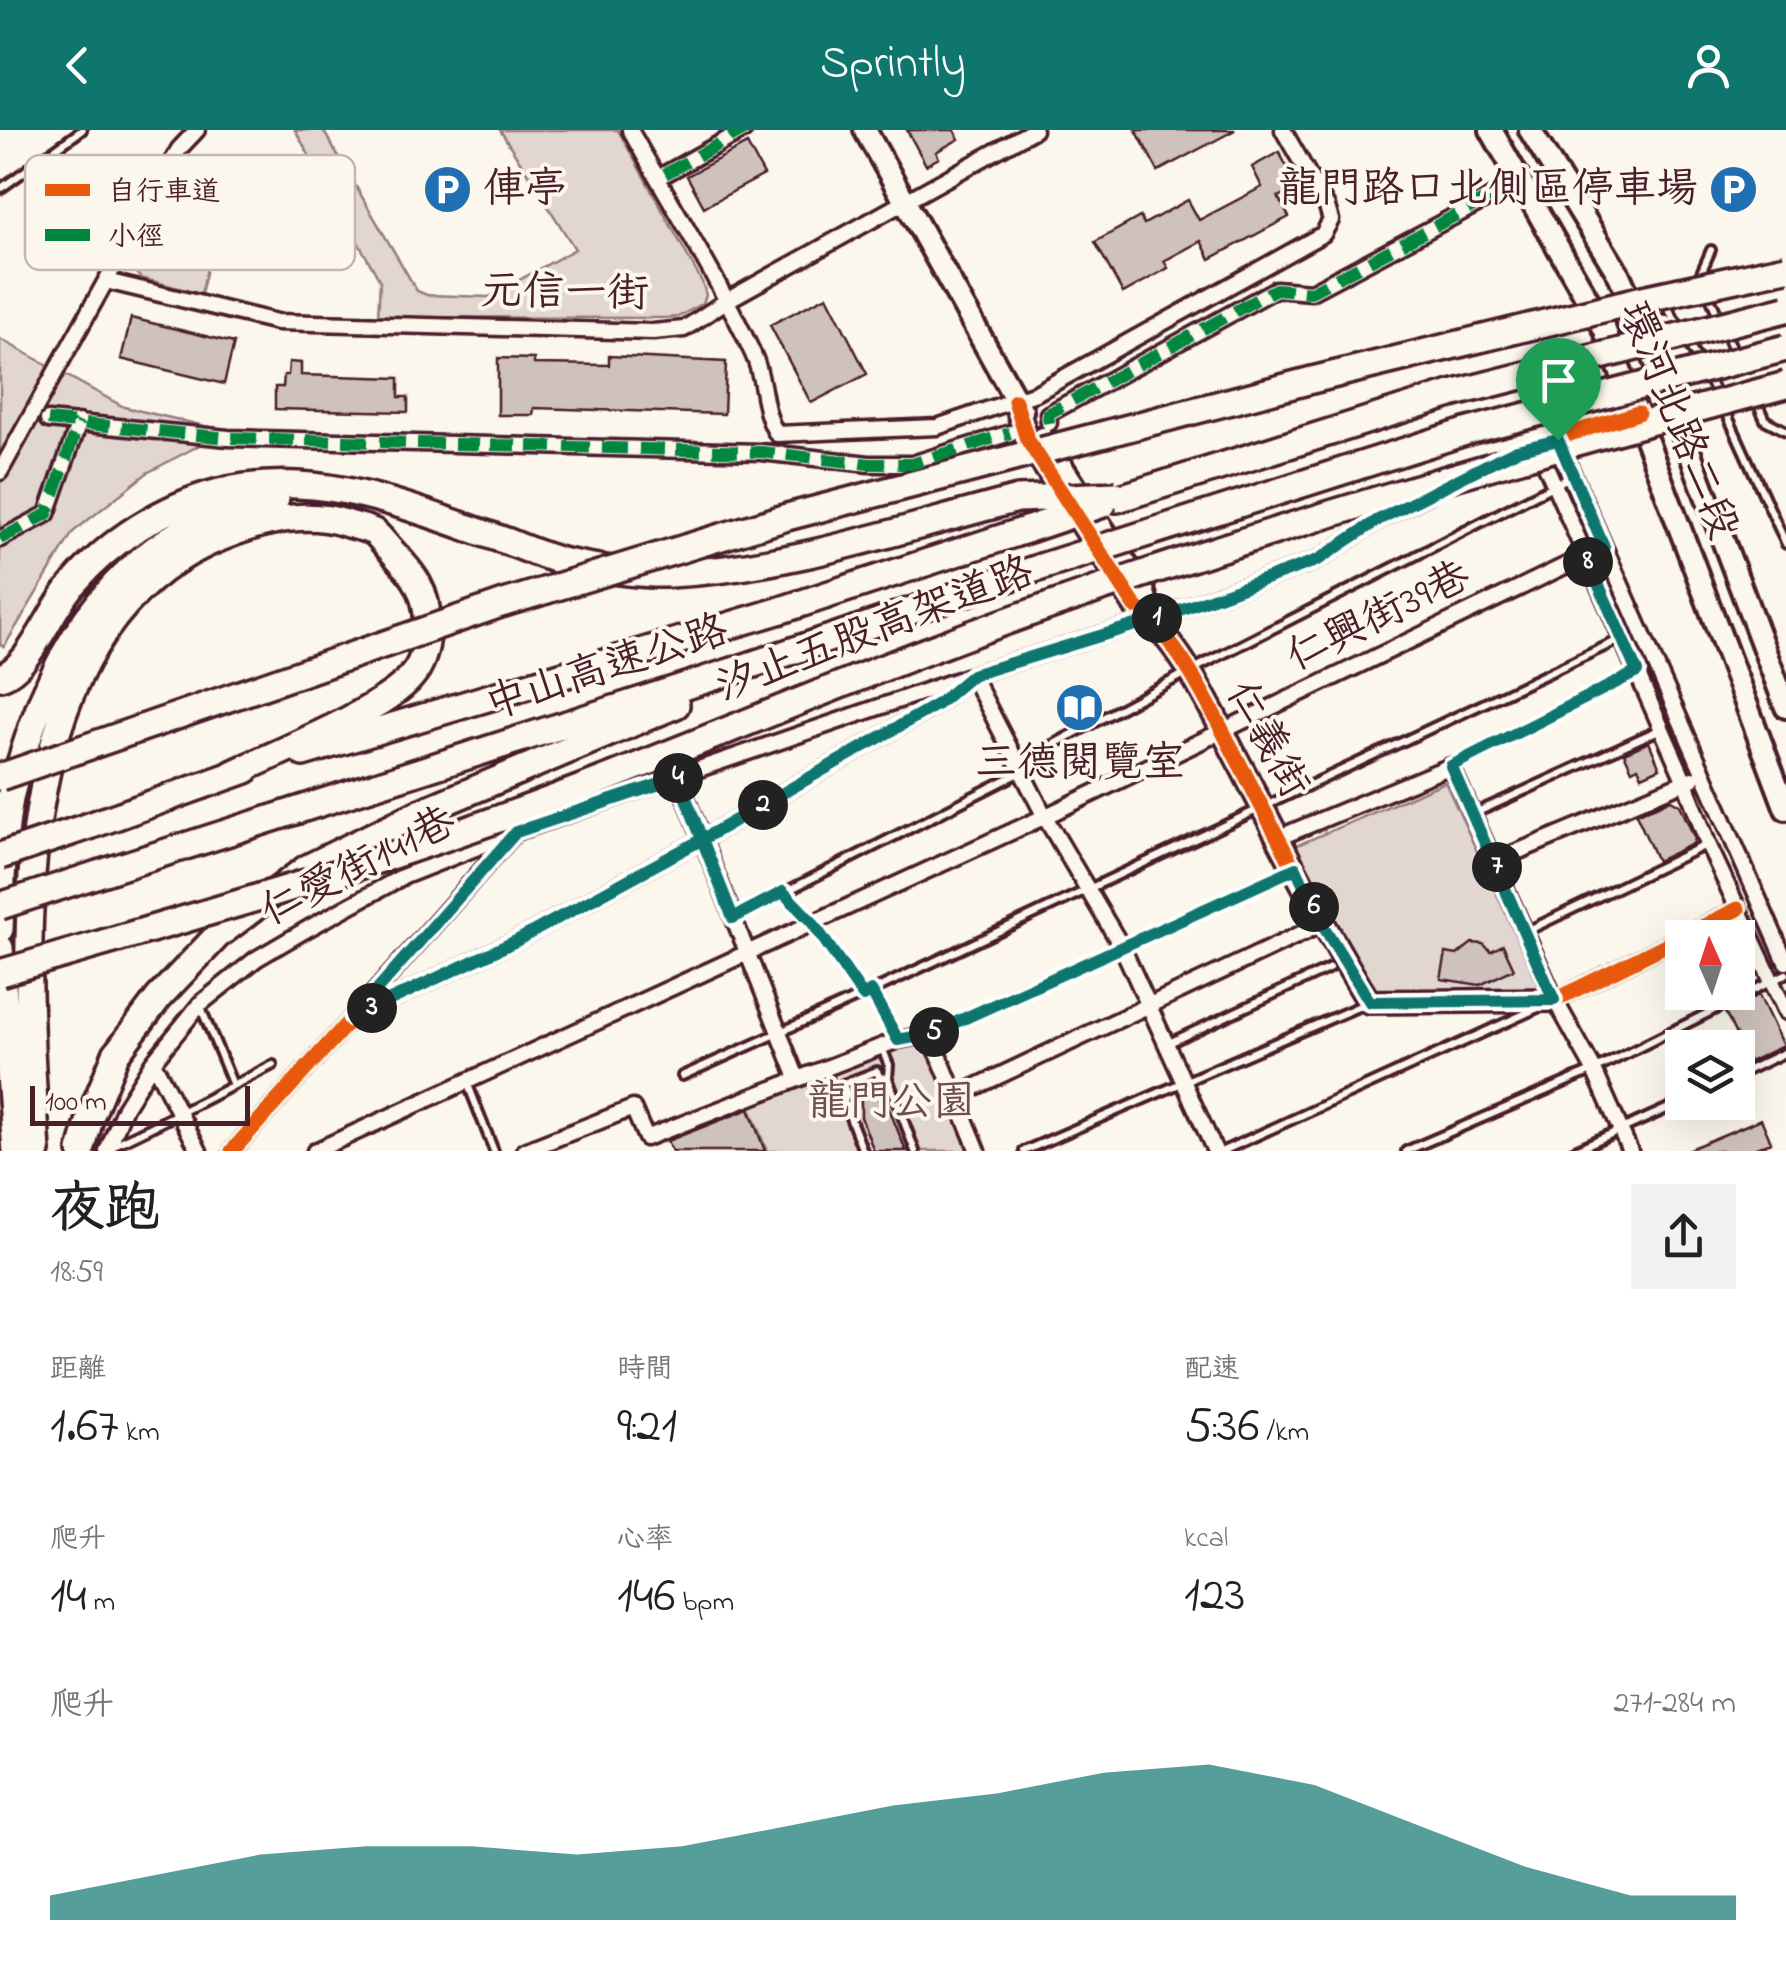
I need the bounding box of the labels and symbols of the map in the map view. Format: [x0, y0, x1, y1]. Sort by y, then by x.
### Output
legend [25, 155, 355, 270]
place label: 俥亭 [483, 160, 567, 221]
place label: 龍門路口北側區停車場 [1278, 160, 1698, 221]
parking icon: 俥亭 [422, 164, 474, 216]
parking icon: 龍門路口北側區停車場 [1707, 164, 1759, 216]
text: 自行車道 [108, 173, 220, 214]
text: 小徑 [108, 218, 164, 259]
street label: 元信一街 [480, 262, 650, 326]
street label: 環河北路二段 [1602, 293, 1752, 549]
pin [1516, 338, 1601, 441]
pin: 8 [1563, 537, 1613, 587]
street label: 汐止五股高架道路 [707, 542, 1043, 720]
street label: 仁興街39巷 [1277, 547, 1481, 689]
pin: 1 [1132, 593, 1182, 643]
street label: 中山高速公路 [478, 601, 736, 737]
street label: 仁義街 [1209, 670, 1323, 810]
library icon: 三德閱覽室 [1054, 682, 1106, 734]
place label: 三德閱覽室 [975, 734, 1185, 795]
pin: 4 [653, 753, 703, 803]
pin: 2 [738, 780, 788, 830]
street label: 仁愛街141巷 [251, 793, 467, 943]
pin: 7 [1472, 842, 1522, 892]
pin: 6 [1289, 882, 1339, 932]
north arrow [1665, 920, 1755, 1010]
pin: 3 [347, 983, 397, 1033]
pin: 5 [909, 1007, 959, 1057]
park label: 龍門公園 [807, 1073, 975, 1134]
scale bar [30, 1081, 250, 1126]

